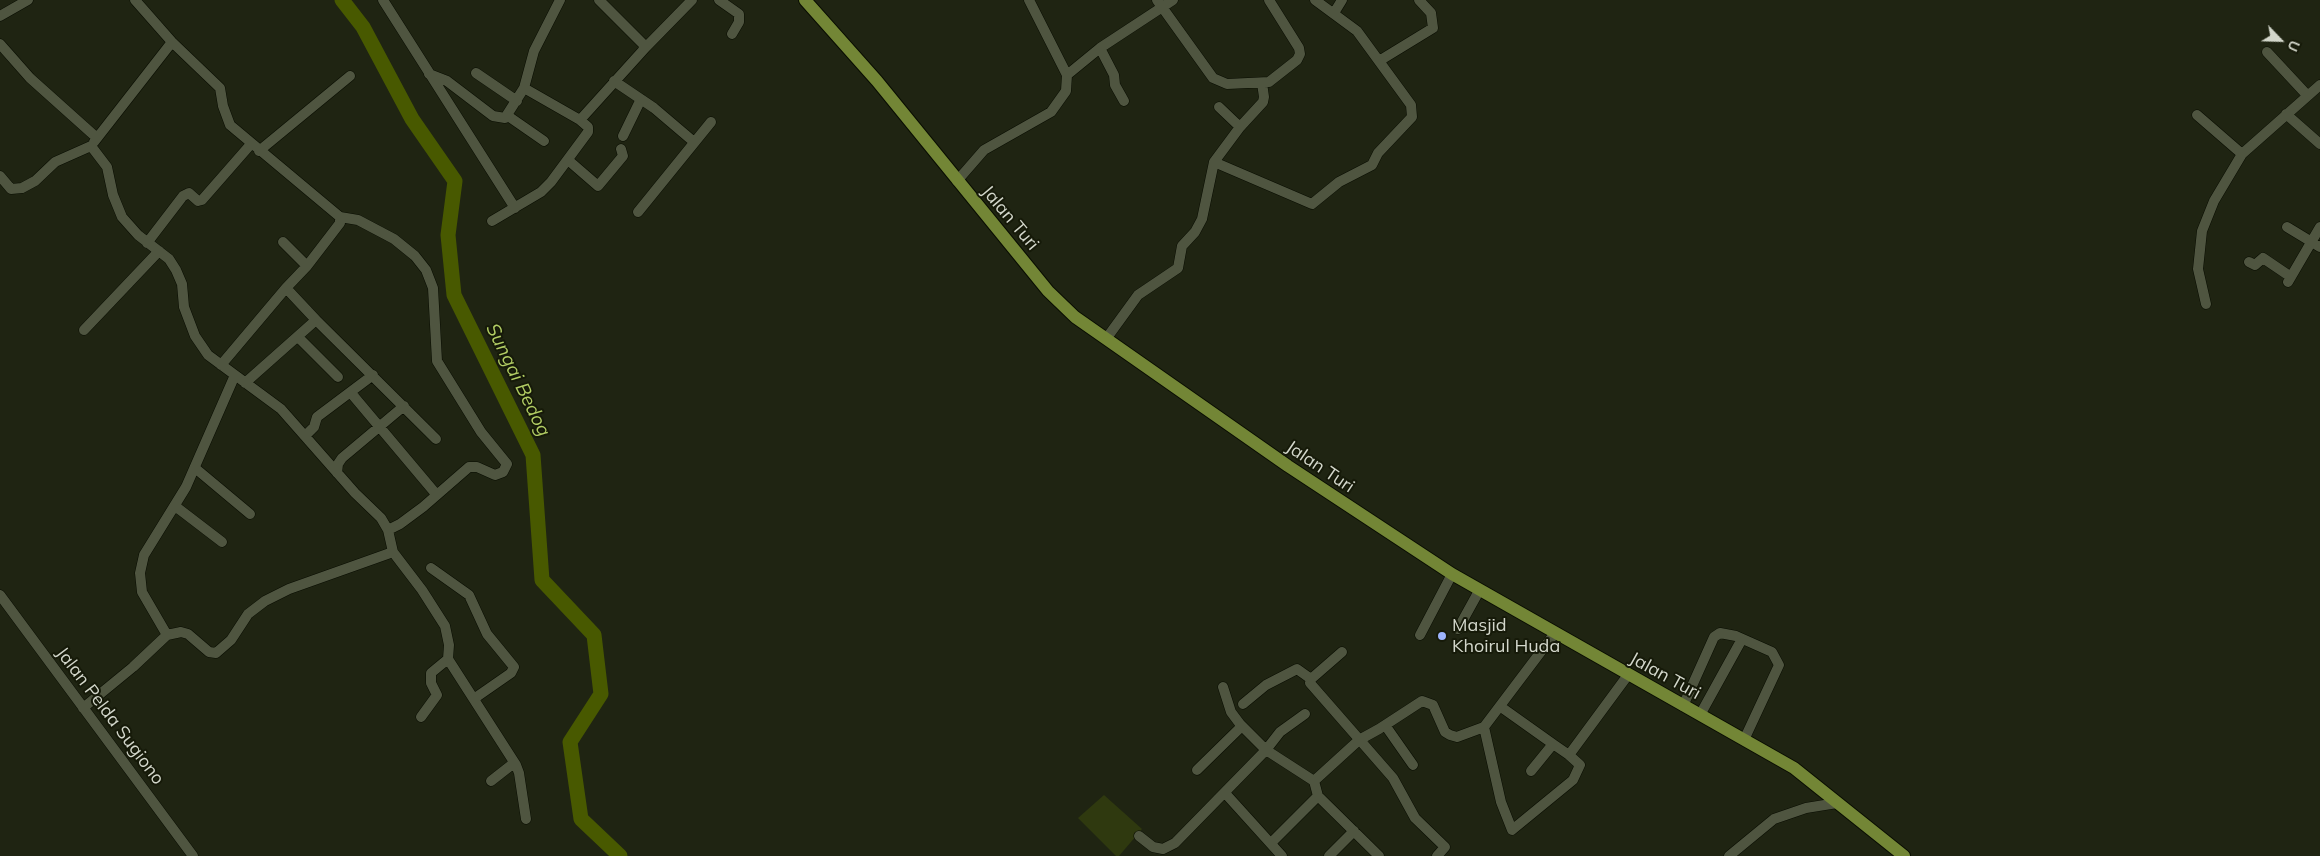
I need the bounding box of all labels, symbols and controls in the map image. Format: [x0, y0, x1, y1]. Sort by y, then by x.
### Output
north arrow [2255, 15, 2305, 65]
text: U [2283, 38, 2304, 55]
street label: Jalan Turi [977, 181, 1043, 255]
water label: Sungai Bedog [481, 320, 555, 440]
street label: Jalan Turi [1282, 436, 1358, 498]
place label: Masjid Khoirul Huda [1452, 615, 1560, 658]
marker: Masjid Khoirul Huda [1436, 630, 1448, 642]
street label: Jalan Pelda Sugiono [51, 643, 169, 789]
street label: Jalan Turi [1626, 648, 1704, 704]

